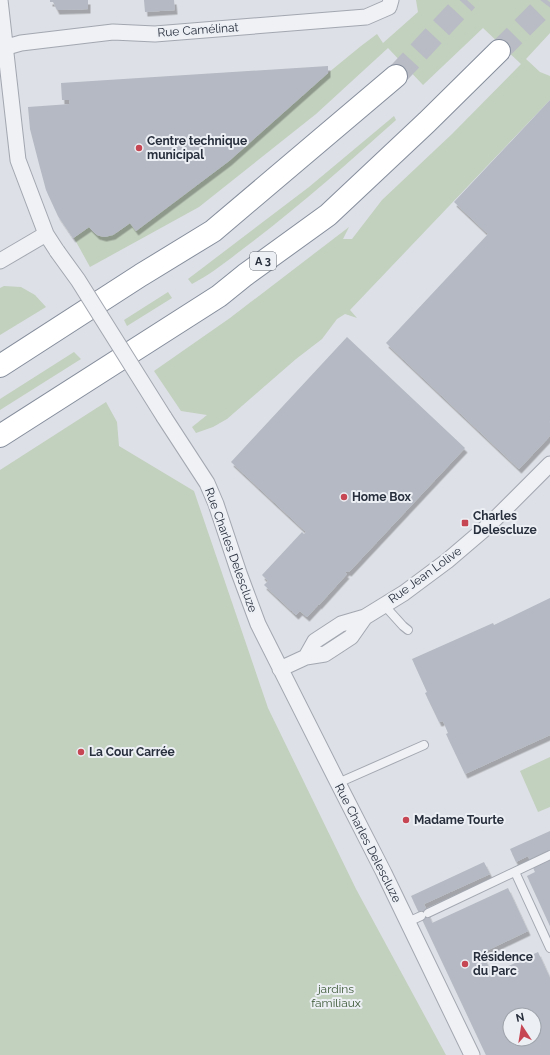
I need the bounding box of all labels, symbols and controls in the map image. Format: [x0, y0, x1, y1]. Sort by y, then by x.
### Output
street label: Rue Camélinat [157, 20, 239, 40]
place label: Centre technique municipal [147, 134, 247, 162]
marker: Centre technique municipal [134, 143, 144, 153]
road number: A 3 [250, 252, 276, 270]
street label: Rue Charles Delescluze [202, 486, 260, 614]
place label: Home Box [352, 490, 411, 504]
marker: Home Box [339, 492, 349, 502]
place label: Charles Delescluze [473, 509, 537, 537]
marker: Charles Delescluze [460, 518, 470, 528]
street label: Rue Jean Lolive [386, 544, 464, 606]
place label: La Cour Carrée [89, 745, 175, 759]
marker: La Cour Carrée [76, 747, 86, 757]
street label: Rue Charles Delescluze [332, 781, 404, 905]
place label: Madame Tourte [414, 813, 504, 827]
marker: Madame Tourte [401, 815, 411, 825]
place label: Résidence du Parc [473, 950, 533, 978]
marker: Résidence du Parc [460, 959, 470, 969]
park label: jardins familiaux [311, 982, 361, 1010]
north arrow [502, 1007, 542, 1047]
text: N [515, 1010, 525, 1025]

